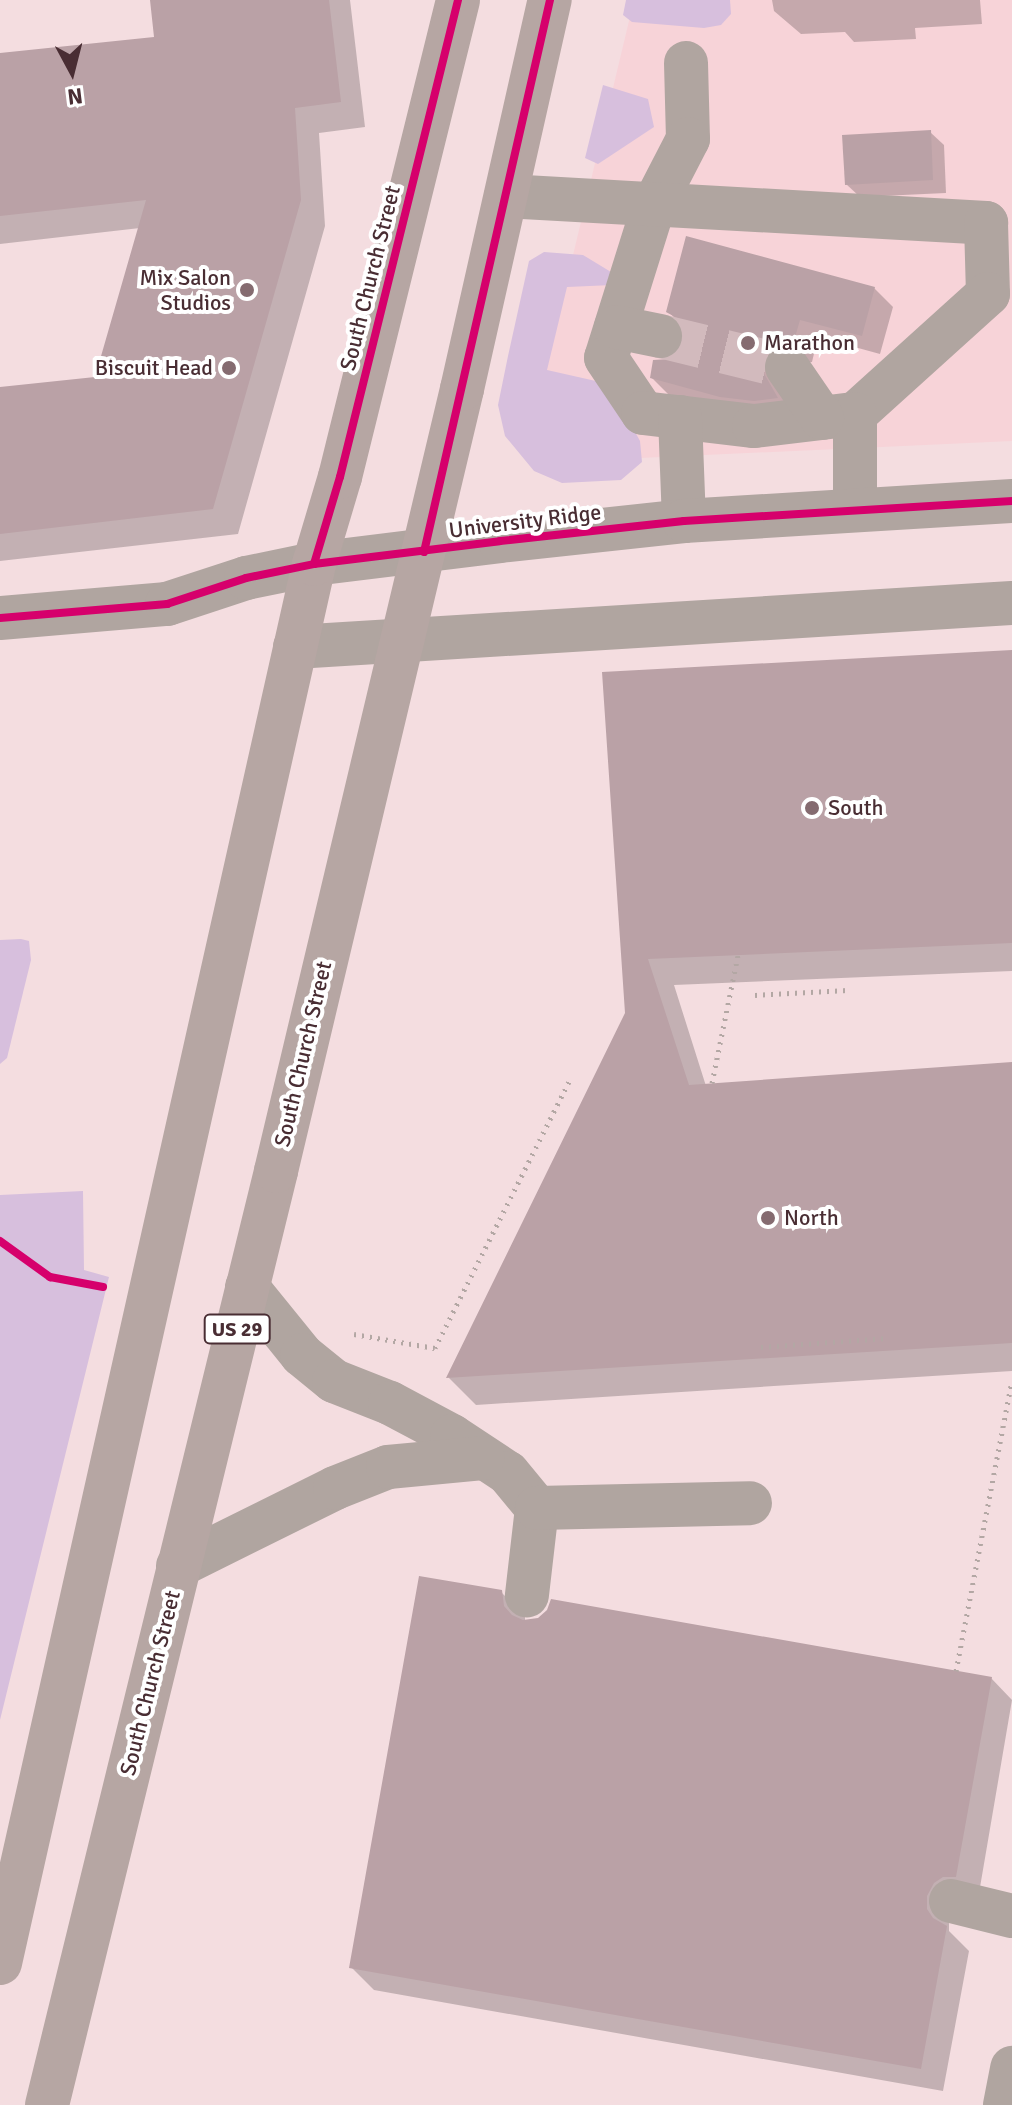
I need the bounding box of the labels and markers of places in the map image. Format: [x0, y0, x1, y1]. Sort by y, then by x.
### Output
place label: Mix Salon Studios [139, 264, 231, 316]
marker: Mix Salon Studios [238, 281, 256, 299]
place label: Marathon [764, 330, 855, 356]
marker: Marathon [739, 334, 757, 352]
place label: Biscuit Head [95, 355, 213, 381]
marker: Biscuit Head [220, 359, 238, 377]
place label: South [828, 795, 883, 821]
marker: South [803, 799, 821, 817]
place label: North [784, 1205, 839, 1231]
marker: North [759, 1209, 777, 1227]

